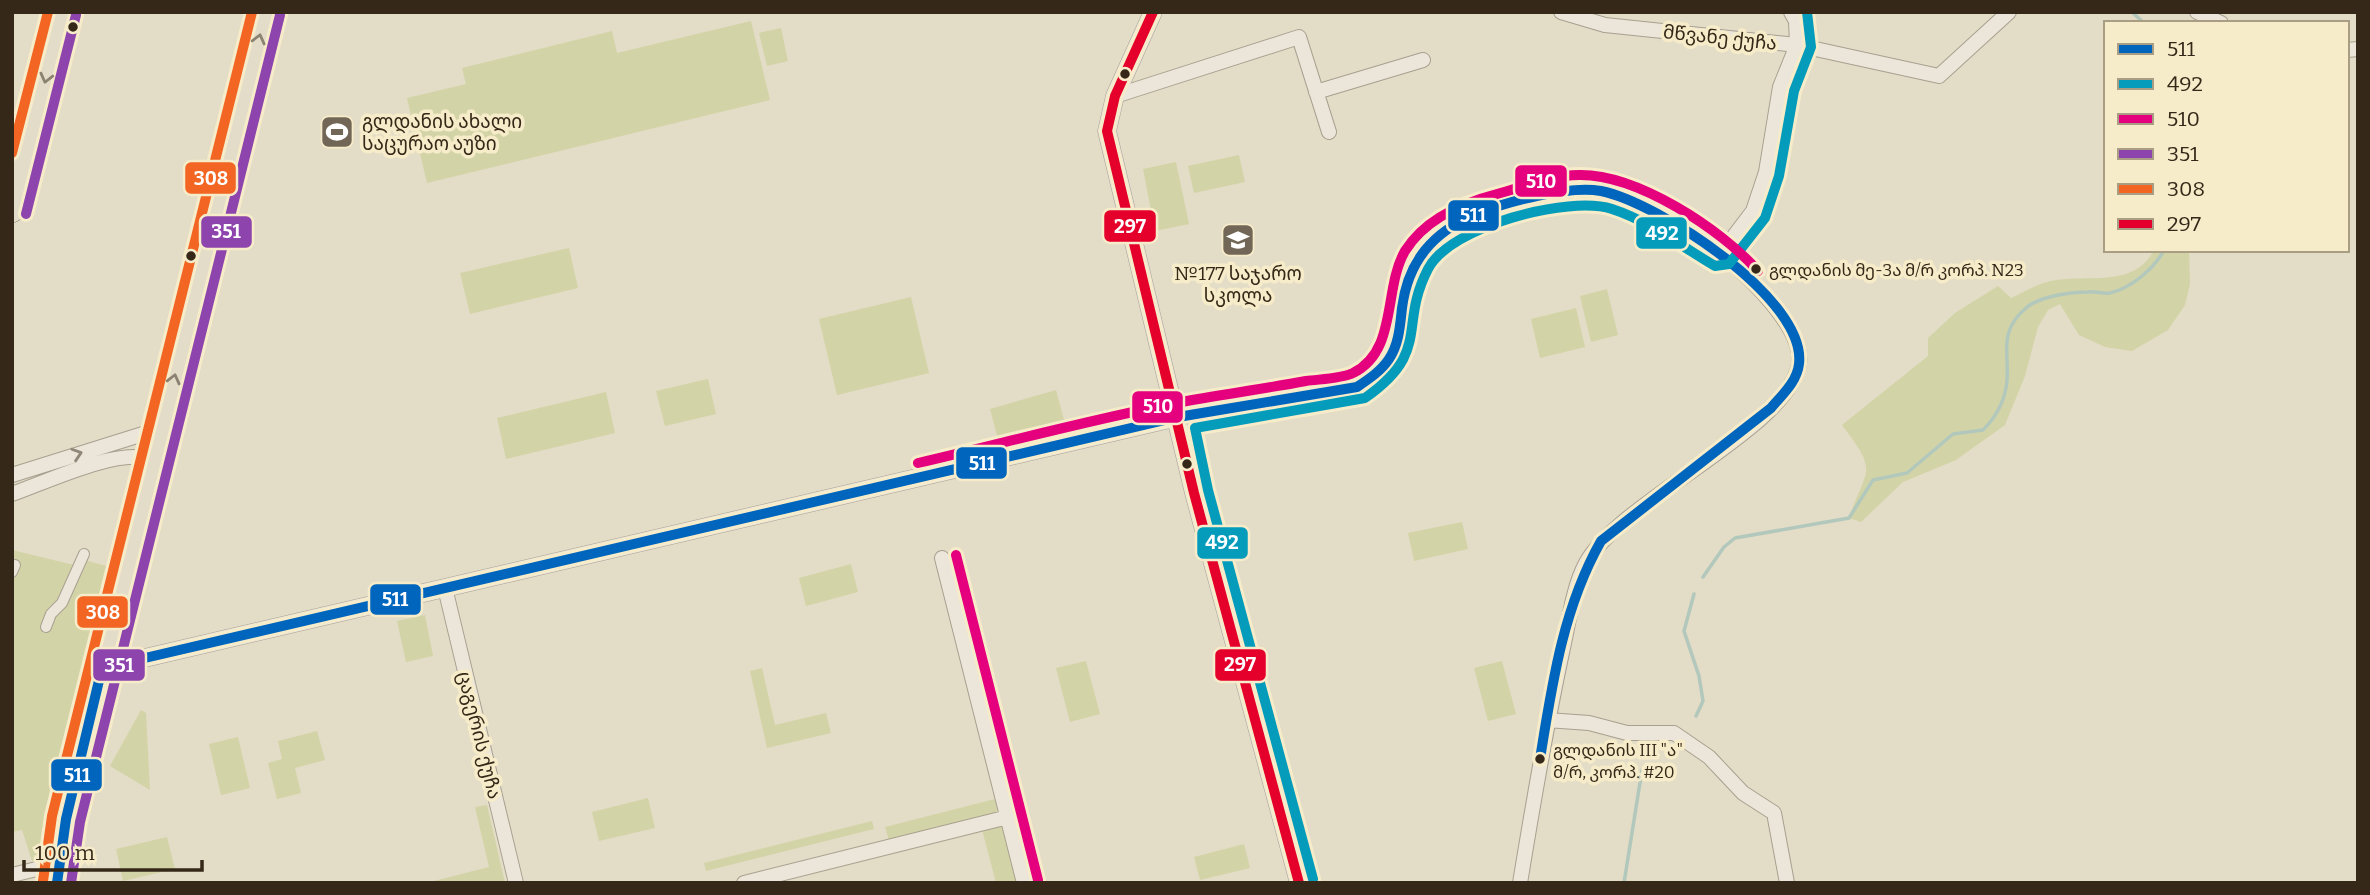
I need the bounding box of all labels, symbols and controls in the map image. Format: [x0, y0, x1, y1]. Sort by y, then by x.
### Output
unlabelled marker [66, 20, 80, 34]
street label: მწვანე ქუჩა [1662, 20, 1778, 55]
legend [2104, 21, 2349, 252]
one-way arrow [251, 33, 265, 45]
text: 511 [2167, 36, 2195, 62]
unlabelled marker [1118, 67, 1132, 81]
text: 492 [2167, 71, 2203, 97]
one-way arrow [40, 72, 54, 84]
text: 510 [2167, 106, 2200, 132]
place label: გლდანის ახალი საცურაო აუზი [362, 110, 522, 155]
sports icon: გლდანის ახალი საცურაო აუზი [318, 113, 356, 151]
text: 351 [2167, 141, 2199, 167]
line badge: 308 [184, 161, 237, 195]
line badge: 510 [1514, 164, 1568, 198]
text: 308 [194, 167, 228, 190]
text: 510 [1526, 170, 1556, 193]
text: 308 [2167, 176, 2205, 202]
line badge: 511 [1447, 199, 1500, 232]
text: 511 [1460, 204, 1487, 227]
line badge: 297 [1103, 209, 1157, 243]
text: 297 [2167, 211, 2201, 237]
line badge: 351 [200, 215, 253, 249]
text: 297 [1114, 215, 1146, 238]
line badge: 492 [1635, 216, 1688, 250]
text: 351 [211, 220, 241, 243]
school or university icon: №177 საჯარო სკოლა [1219, 221, 1257, 259]
text: 492 [1645, 222, 1679, 245]
unlabelled marker [184, 249, 198, 263]
place label: გლდანის მე-3ა მ/რ კორპ. N23 [1769, 260, 2024, 281]
place label: №177 საჯარო სკოლა [1174, 262, 1302, 308]
marker: გლდანის მე-3ა მ/რ კორპ. N23 [1749, 262, 1763, 276]
one-way arrow [166, 373, 180, 385]
line badge: 510 [1131, 390, 1184, 424]
text: 510 [1143, 395, 1173, 418]
line badge: 511 [955, 446, 1008, 480]
one-way arrow [70, 448, 83, 462]
text: 511 [969, 452, 996, 475]
unlabelled marker [1180, 457, 1194, 471]
line badge: 492 [1196, 526, 1249, 560]
text: 492 [1205, 531, 1239, 554]
line badge: 511 [369, 583, 422, 616]
text: 511 [382, 588, 409, 611]
line badge: 308 [76, 595, 129, 629]
text: 308 [86, 601, 120, 624]
line badge: 351 [92, 648, 146, 682]
line badge: 297 [1214, 648, 1267, 682]
text: 297 [1224, 653, 1256, 676]
text: 351 [104, 654, 134, 677]
street label: ცაგერის ქუჩა [453, 669, 506, 801]
place label: გლდანის III "ა" მ/რ, კორპ. #20 [1553, 740, 1683, 783]
marker: გლდანის III "ა" მ/რ, კორპ. #20 [1533, 752, 1547, 766]
line badge: 511 [50, 758, 103, 792]
text: 511 [64, 764, 91, 787]
scale bar [24, 828, 203, 872]
text: 100 m [35, 840, 95, 866]

